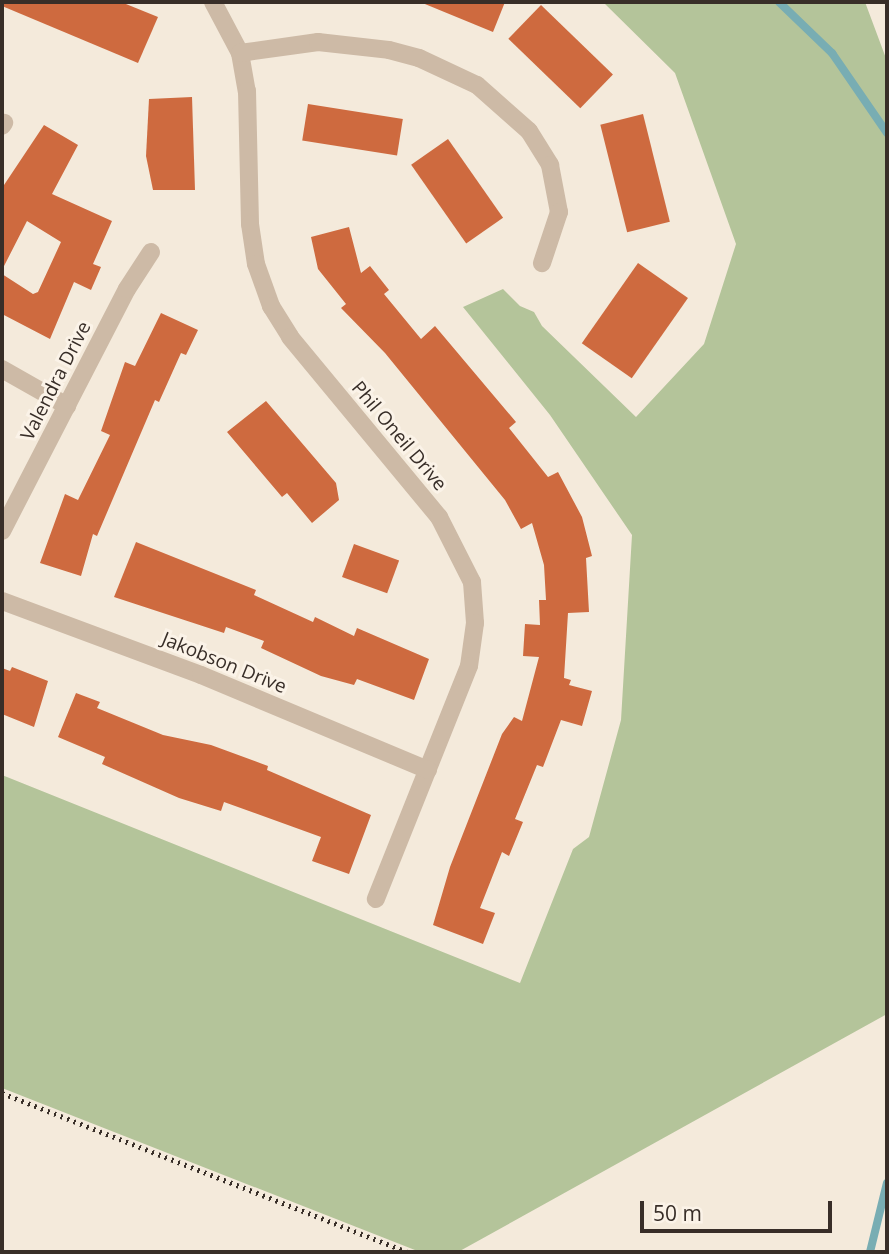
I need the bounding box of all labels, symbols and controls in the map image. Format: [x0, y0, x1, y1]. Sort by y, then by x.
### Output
street label: Valendra Drive [16, 318, 96, 444]
street label: Phil Oneil Drive [347, 377, 451, 495]
street label: Jakobson Drive [158, 628, 290, 698]
scale bar [644, 1188, 836, 1232]
text: 50 m [653, 1199, 702, 1227]

